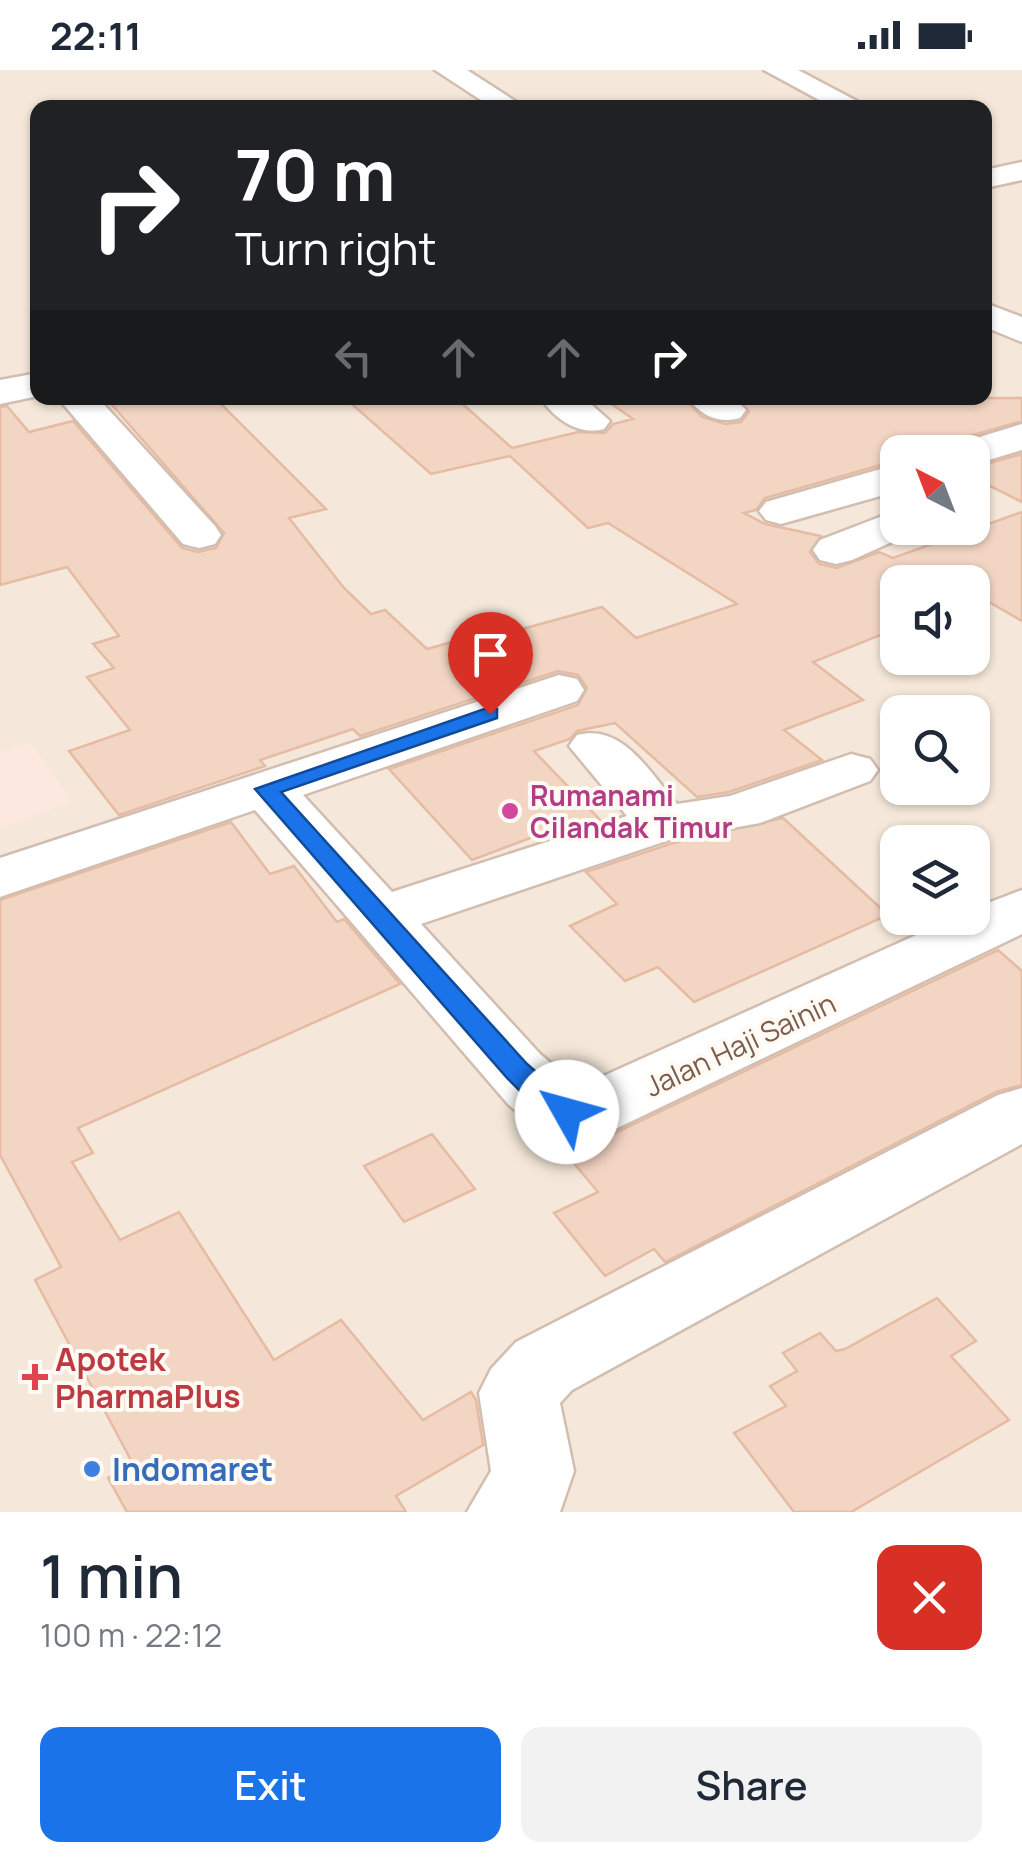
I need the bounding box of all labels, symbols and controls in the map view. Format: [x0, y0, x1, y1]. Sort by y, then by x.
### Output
text: 22:11 [50, 9, 142, 61]
text: 70 m [235, 126, 395, 222]
icon: right [70, 140, 200, 270]
text: Turn right [235, 217, 436, 279]
icon: left [326, 330, 381, 385]
icon: ahead [431, 330, 486, 385]
icon: ahead [536, 330, 591, 385]
icon: right [641, 330, 696, 385]
north arrow [880, 435, 990, 545]
map controls [880, 435, 990, 935]
button: sound [880, 565, 990, 675]
pin [448, 612, 533, 715]
icon: arrive [463, 627, 518, 682]
button: search [880, 695, 990, 805]
place label: Rumanami Cilandak Timur [530, 776, 733, 846]
marker: Rumanami Cilandak Timur [499, 800, 521, 822]
button: layers [880, 825, 990, 935]
street label: Jalan Haji Sainin [639, 983, 841, 1105]
position arrow [515, 1060, 619, 1164]
place label: Apotek PharmaPlus [55, 1337, 241, 1418]
marker: Apotek PharmaPlus [24, 1366, 46, 1388]
place label: Indomaret [112, 1447, 273, 1491]
marker: Indomaret [81, 1458, 103, 1480]
text: 1 min [40, 1534, 183, 1616]
button: close [877, 1545, 982, 1650]
text: 100 m · 22:12 [40, 1613, 222, 1657]
button: Exit [40, 1727, 501, 1842]
button: Share [521, 1727, 982, 1842]

